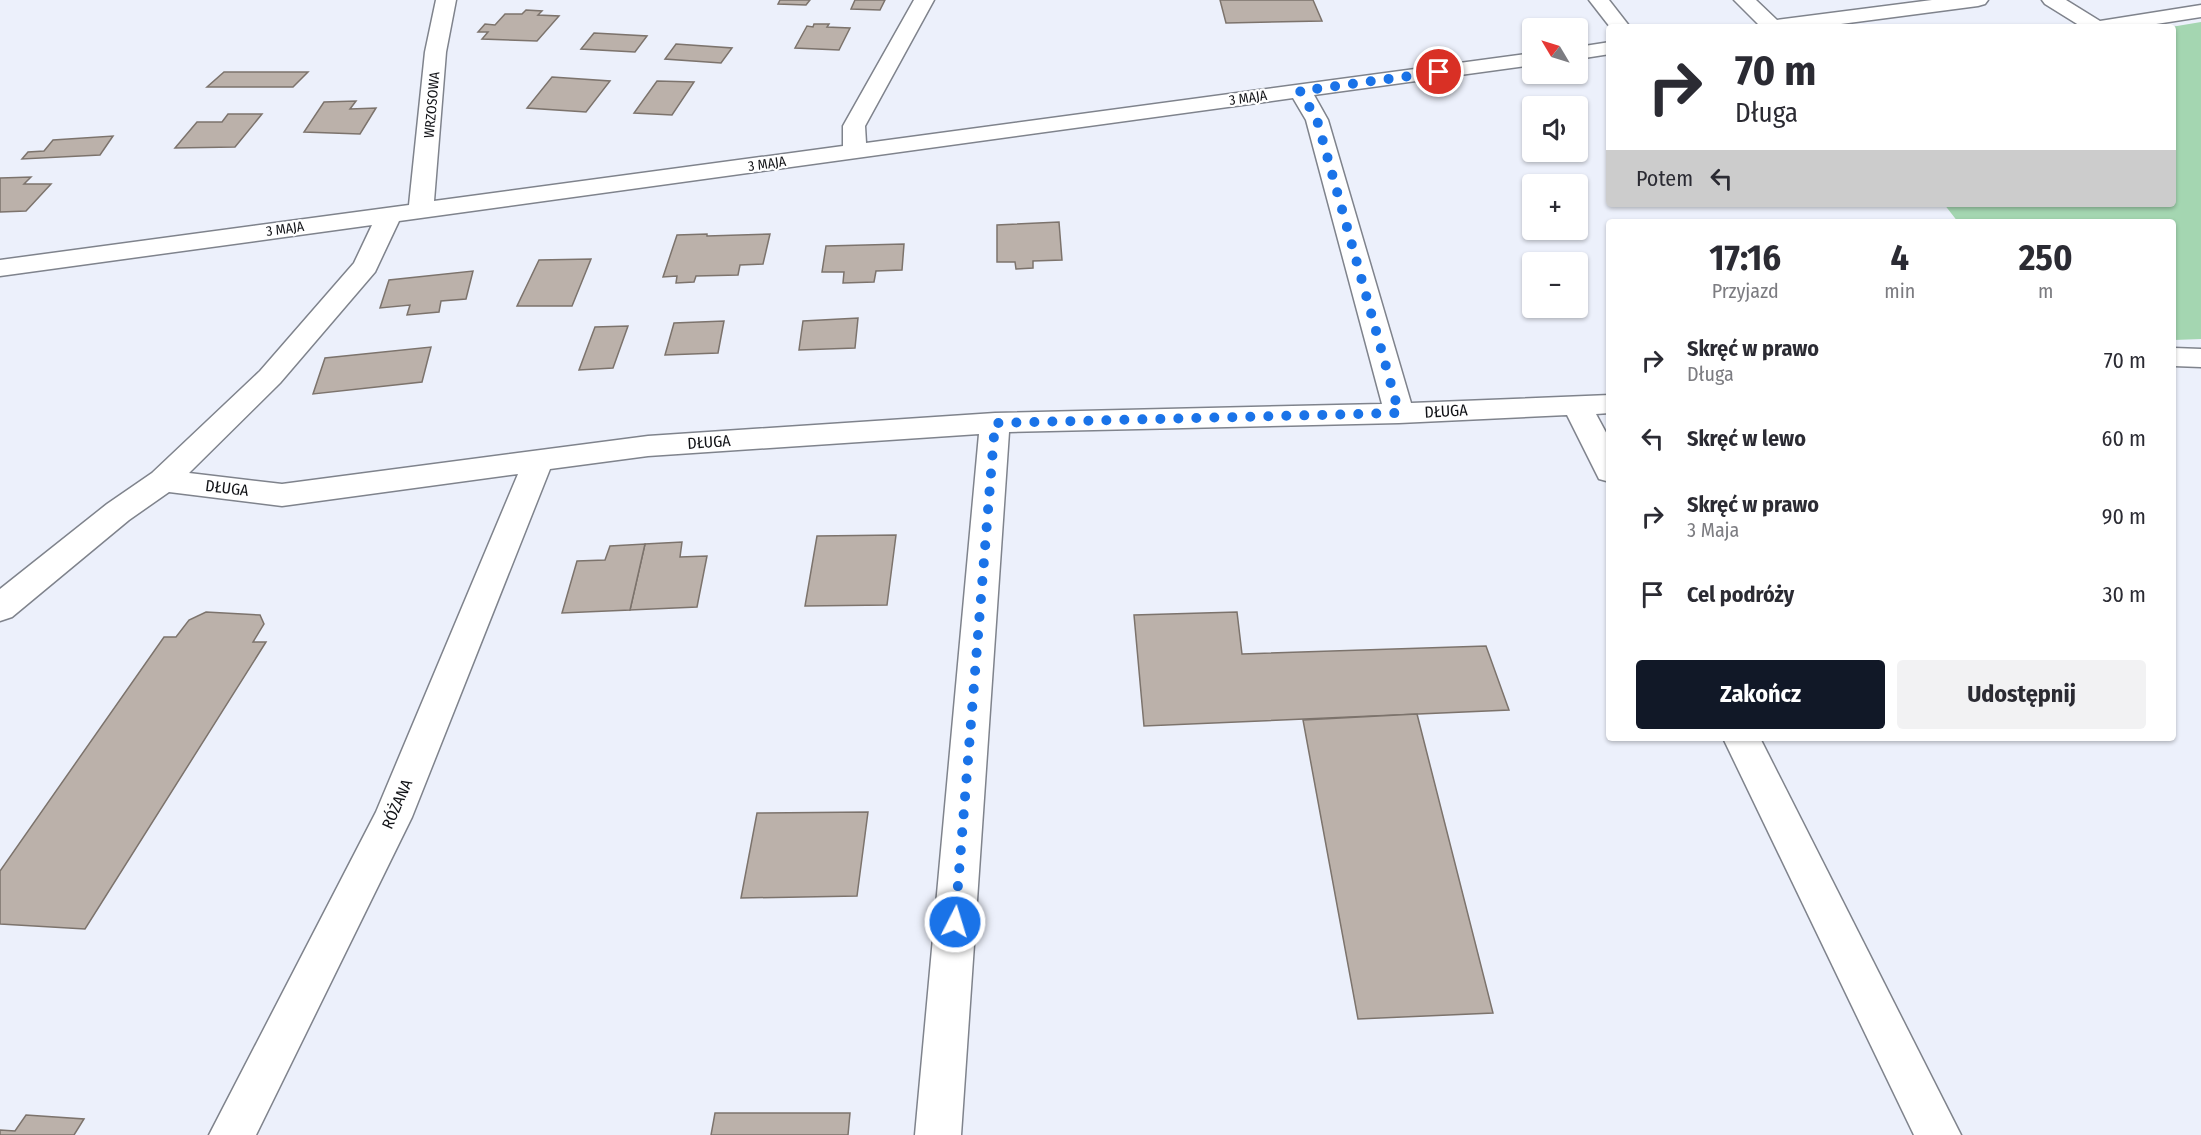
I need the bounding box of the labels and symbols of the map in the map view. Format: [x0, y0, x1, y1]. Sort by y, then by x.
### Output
north arrow [1522, 18, 1588, 84]
pin [1413, 46, 1464, 97]
street label: WRZOSOWA [421, 70, 443, 139]
street label: 3 MAJA [1228, 87, 1269, 109]
street label: 3 MAJA [747, 153, 788, 175]
street label: 3 MAJA [265, 218, 306, 240]
street label: DŁUGA [1424, 400, 1469, 422]
street label: DŁUGA [687, 431, 732, 453]
street label: DŁUGA [204, 476, 250, 500]
street label: RÓŻANA [378, 776, 417, 832]
position arrow [923, 890, 987, 954]

